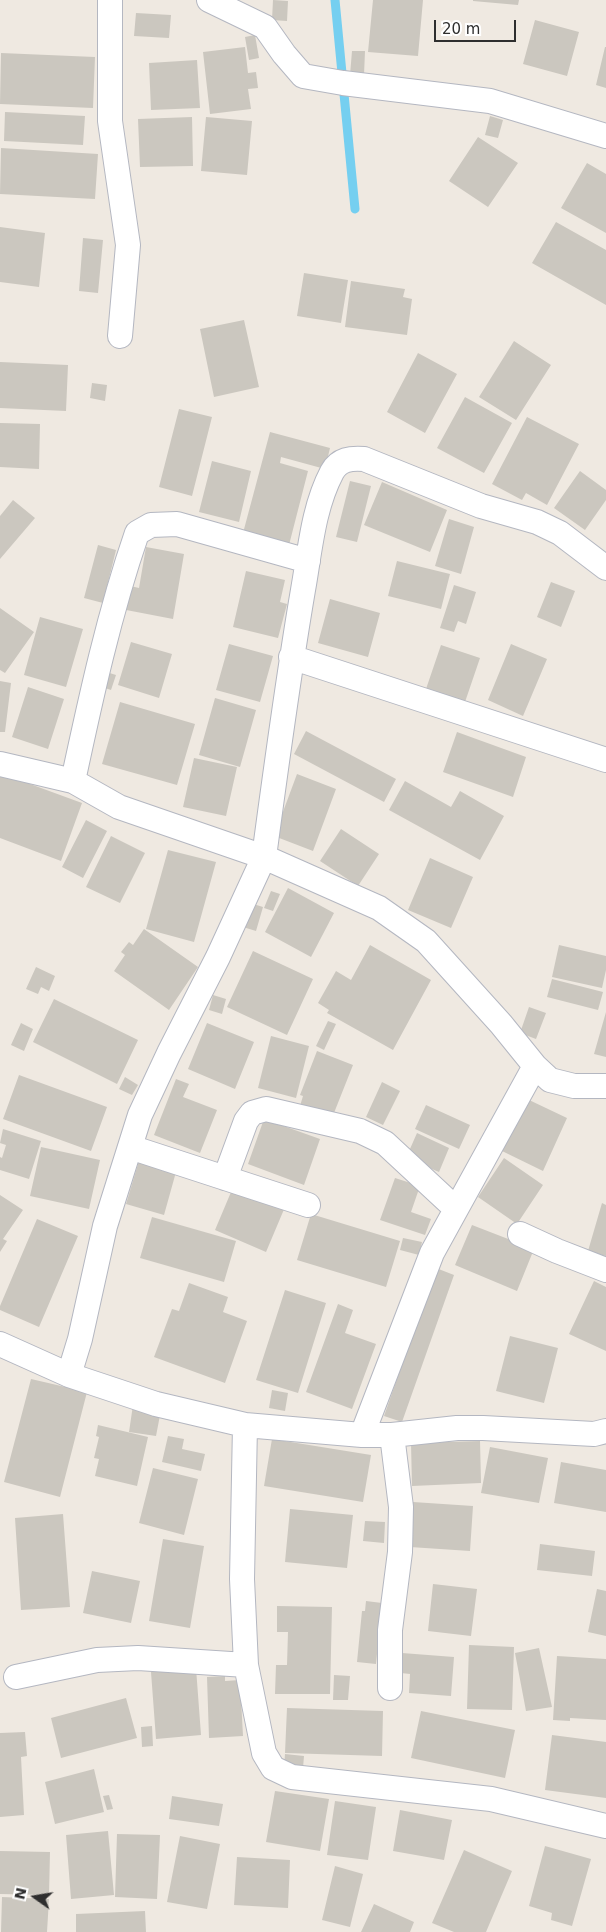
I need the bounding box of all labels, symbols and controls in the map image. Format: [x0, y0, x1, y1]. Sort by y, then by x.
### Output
scale bar [436, 10, 518, 42]
text: 20 m [442, 20, 480, 38]
north arrow [10, 1872, 60, 1922]
text: N [11, 1886, 29, 1901]

